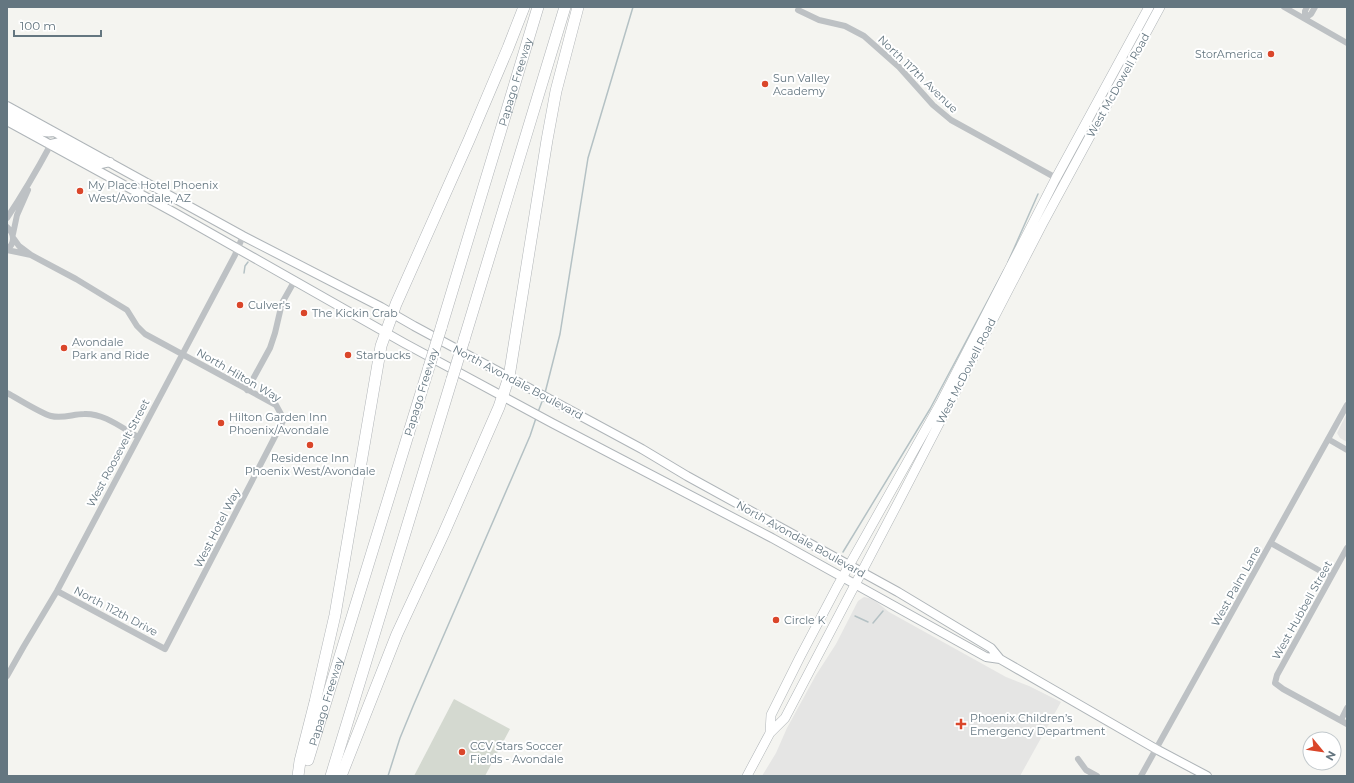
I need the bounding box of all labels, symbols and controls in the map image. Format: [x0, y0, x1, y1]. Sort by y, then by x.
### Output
scale bar [14, 12, 101, 38]
text: 100 m [20, 18, 56, 33]
street label: West McDowell Road [1083, 30, 1153, 140]
street label: North 117th Avenue [875, 32, 961, 116]
street label: Papago Freeway [495, 36, 535, 128]
place label: StorAmerica [1195, 47, 1263, 61]
marker: StorAmerica [1266, 49, 1276, 59]
place label: Sun Valley Academy [773, 71, 830, 98]
marker: Sun Valley Academy [760, 79, 770, 89]
place label: My Place Hotel Phoenix West/Avondale, AZ [88, 178, 218, 205]
marker: My Place Hotel Phoenix West/Avondale, AZ [75, 186, 85, 196]
place label: Culver's [248, 298, 291, 312]
marker: Culver's [235, 300, 245, 310]
place label: The Kickin Crab [312, 306, 398, 320]
marker: The Kickin Crab [299, 308, 309, 318]
street label: West McDowell Road [933, 316, 999, 426]
place label: Avondale Park and Ride [72, 335, 150, 362]
street label: North Avondale Boulevard [451, 342, 585, 422]
marker: Avondale Park and Ride [59, 343, 69, 353]
street label: North Hilton Way [194, 345, 284, 405]
street label: Papago Freeway [401, 346, 441, 438]
place label: Starbucks [356, 348, 411, 362]
marker: Starbucks [343, 350, 353, 360]
street label: West Roosevelt Street [84, 396, 153, 510]
place label: Hilton Garden Inn Phoenix/Avondale [229, 410, 329, 437]
marker: Hilton Garden Inn Phoenix/Avondale [216, 418, 226, 428]
marker: Residence Inn Phoenix West/Avondale [305, 440, 315, 450]
place label: Residence Inn Phoenix West/Avondale [245, 451, 376, 478]
street label: West Hotel Way [191, 486, 243, 570]
street label: North Avondale Boulevard [734, 498, 868, 580]
street label: West Palm Lane [1208, 543, 1264, 629]
street label: West Hubbell Street [1269, 558, 1335, 662]
street label: North 112th Drive [72, 583, 161, 639]
place label: Circle K [784, 613, 826, 627]
marker: Circle K [771, 615, 781, 625]
street label: Papago Freeway [306, 656, 346, 748]
place label: Phoenix Children’s Emergency Department [970, 711, 1106, 738]
marker: Phoenix Children’s Emergency Department [955, 718, 967, 730]
north arrow [1302, 731, 1342, 771]
place label: CCV Stars Soccer Fields - Avondale [470, 739, 564, 766]
marker: CCV Stars Soccer Fields - Avondale [457, 747, 467, 757]
text: N [1322, 749, 1339, 763]

